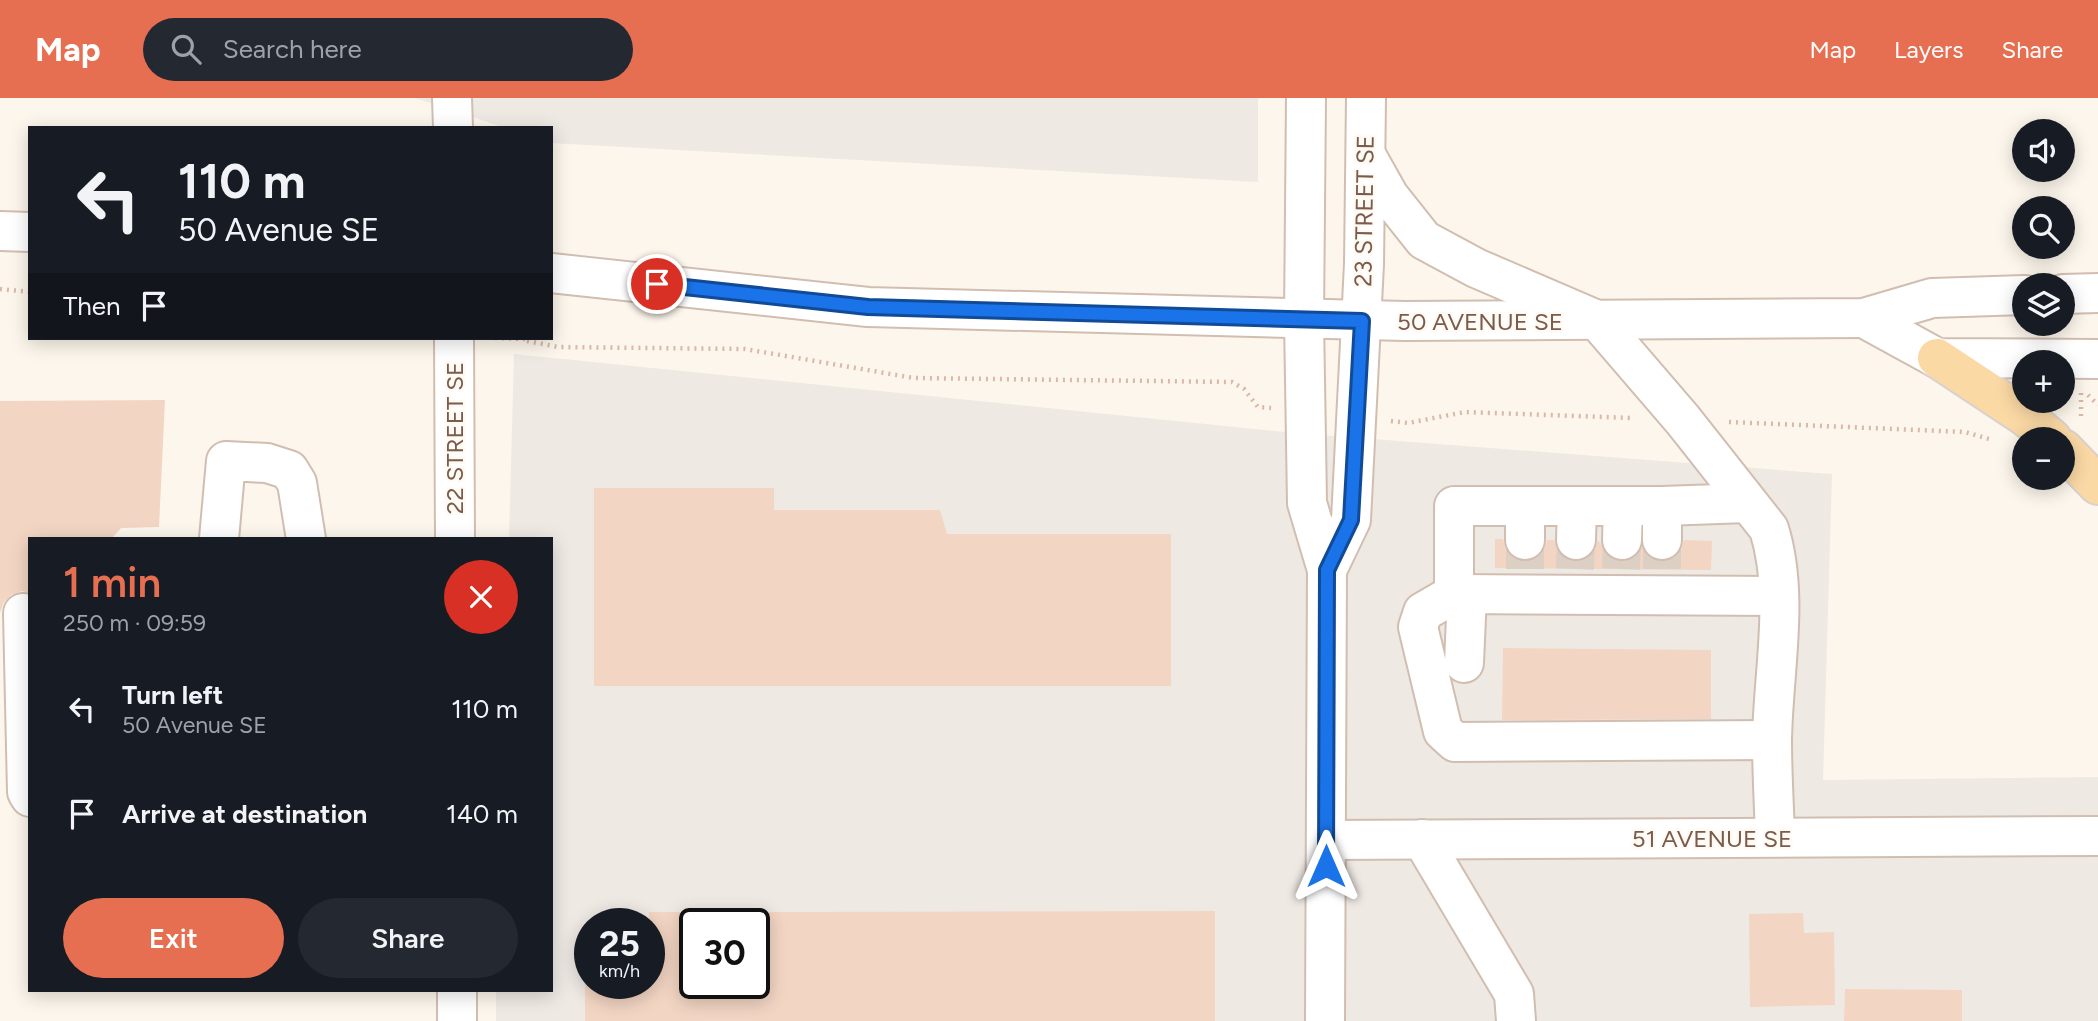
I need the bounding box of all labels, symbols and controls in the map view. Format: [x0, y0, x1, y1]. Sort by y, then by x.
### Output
search box [143, 18, 633, 81]
text: Map [35, 30, 101, 69]
icon: search [167, 30, 205, 68]
text: Search here [223, 33, 362, 65]
text: Map [1809, 35, 1856, 64]
text: Layers [1894, 35, 1963, 64]
text: Share [2001, 35, 2063, 64]
map controls [2012, 119, 2075, 490]
button: sound [2012, 119, 2075, 182]
street label: 23 STREET SE [1348, 135, 1380, 287]
text: 110 m [178, 151, 306, 210]
icon: left [63, 154, 154, 245]
button: search [2012, 196, 2075, 259]
text: 50 Avenue SE [178, 211, 380, 249]
pin [627, 254, 687, 314]
icon: arrive [638, 265, 676, 303]
button: layers [2012, 273, 2075, 336]
icon: arrive [135, 287, 173, 325]
text: Then [63, 290, 121, 322]
street label: 50 AVENUE SE [1397, 307, 1563, 336]
button: + [2012, 350, 2075, 413]
street label: 22 STREET SE [440, 362, 469, 514]
button: − [2012, 427, 2075, 490]
text: 1 min [63, 557, 161, 608]
button: close [444, 560, 518, 634]
text: 250 m · 09:59 [63, 609, 206, 637]
text: Turn left [122, 679, 223, 711]
icon: left [63, 690, 101, 728]
text: 110 m [451, 693, 518, 725]
text: 50 Avenue SE [122, 711, 267, 739]
icon: arrive [63, 795, 101, 833]
text: Arrive at destination [122, 798, 367, 830]
text: 140 m [446, 798, 518, 830]
street label: 51 AVENUE SE [1632, 824, 1792, 853]
position arrow [1289, 829, 1363, 903]
button: Exit [63, 898, 284, 978]
button: Share [298, 898, 518, 978]
speed limit sign: 30 [679, 908, 770, 999]
text: 25 [599, 923, 640, 965]
text: km/h [599, 960, 640, 982]

